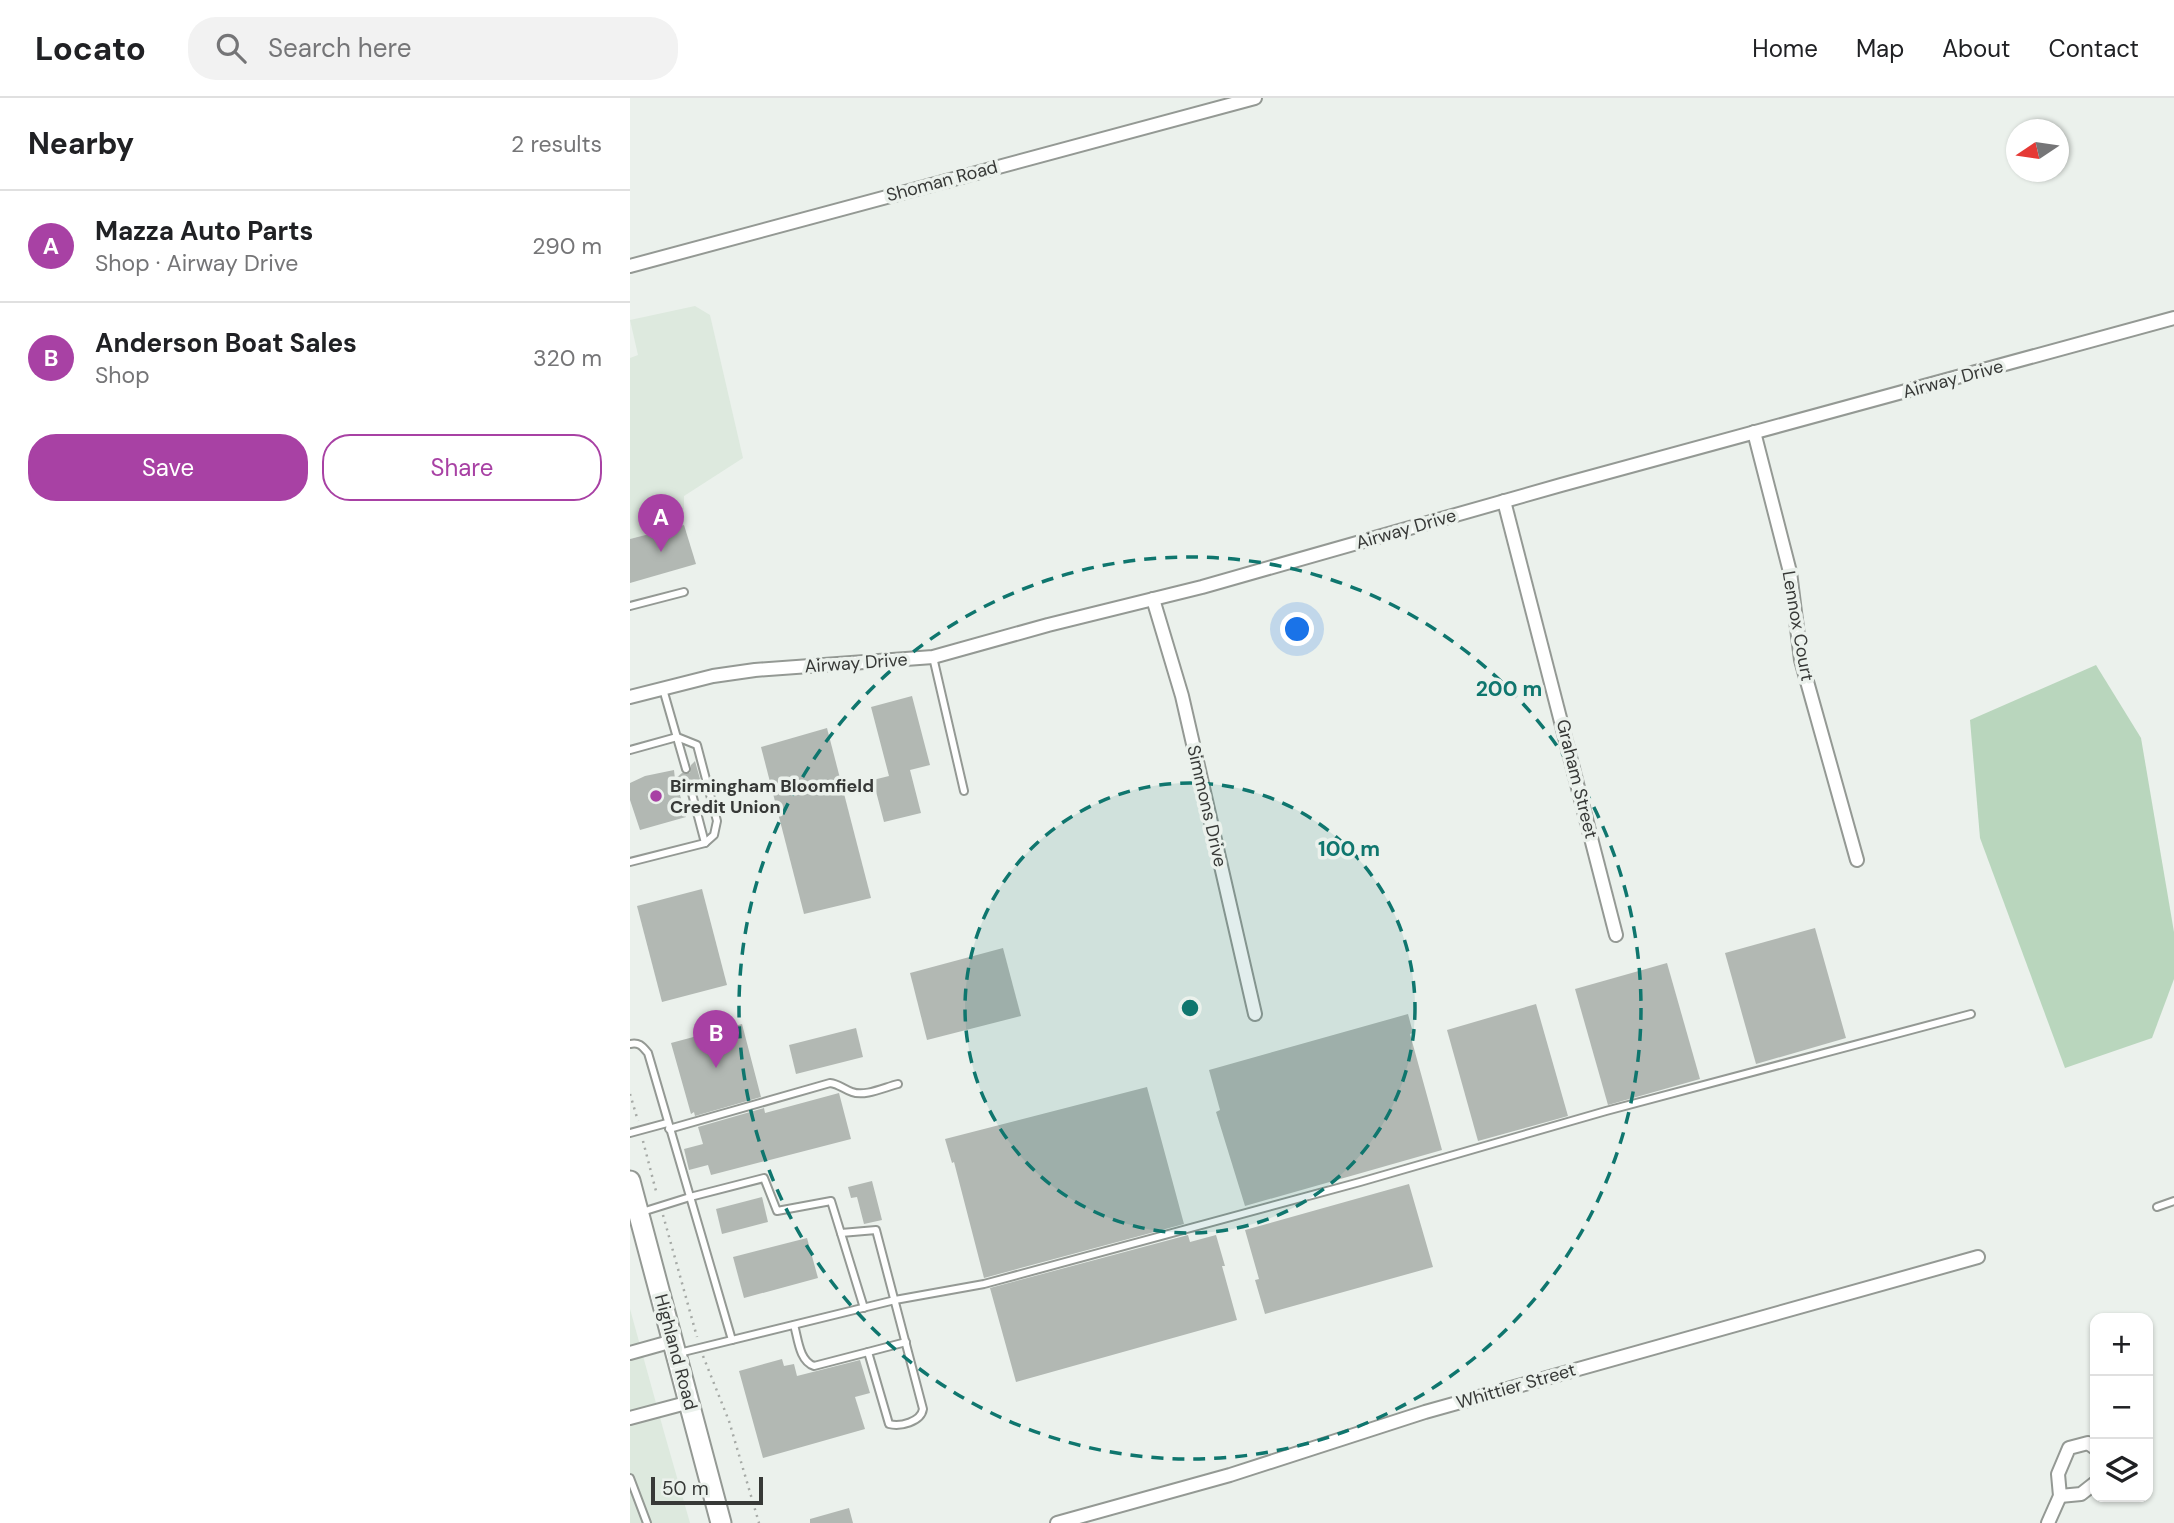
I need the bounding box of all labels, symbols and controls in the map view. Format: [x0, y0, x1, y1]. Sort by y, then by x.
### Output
search box [188, 17, 678, 80]
text: Locato [35, 27, 146, 70]
icon: search [212, 29, 250, 67]
text: Search here [268, 31, 411, 65]
text: Home [1752, 33, 1818, 64]
text: Map [1856, 33, 1904, 64]
text: About [1942, 33, 2011, 64]
text: Contact [2049, 33, 2139, 64]
north arrow [2006, 119, 2069, 182]
text: Nearby [28, 124, 134, 163]
text: 2 results [511, 129, 602, 159]
street label: Shoman Road [884, 155, 1000, 207]
text: Mazza Auto Parts [95, 214, 313, 248]
text: A [43, 231, 59, 261]
text: 290 m [532, 231, 602, 261]
text: Shop · Airway Drive [95, 248, 298, 278]
text: Anderson Boat Sales [95, 326, 357, 360]
text: B [44, 343, 58, 373]
text: 320 m [533, 343, 602, 373]
street label: Airway Drive [1900, 354, 2006, 404]
text: Shop [95, 360, 150, 390]
button: Save [28, 434, 308, 501]
button: Share [322, 434, 602, 501]
pin: A [638, 494, 684, 552]
street label: Airway Drive [1353, 503, 1459, 555]
street label: Lennox Court [1776, 569, 1820, 683]
your location [1280, 612, 1314, 646]
street label: Airway Drive [804, 647, 908, 679]
text: 200 m [1476, 675, 1542, 703]
street label: Graham Street [1551, 717, 1603, 841]
street label: Simmons Drive [1181, 743, 1233, 869]
place label: Birmingham Bloomfield Credit Union [670, 774, 874, 819]
marker: Birmingham Bloomfield Credit Union [648, 788, 664, 804]
text: 100 m [1318, 835, 1380, 863]
centre of rings [1178, 996, 1202, 1020]
pin: B [693, 1010, 739, 1068]
street label: Highland Road [649, 1291, 703, 1413]
map controls [2090, 1313, 2153, 1502]
button: + [2090, 1313, 2153, 1376]
street label: Whittier Street [1453, 1357, 1579, 1415]
button: − [2090, 1376, 2153, 1439]
button: layers [2090, 1439, 2153, 1502]
scale bar [651, 1474, 763, 1506]
text: 50 m [662, 1476, 709, 1501]

